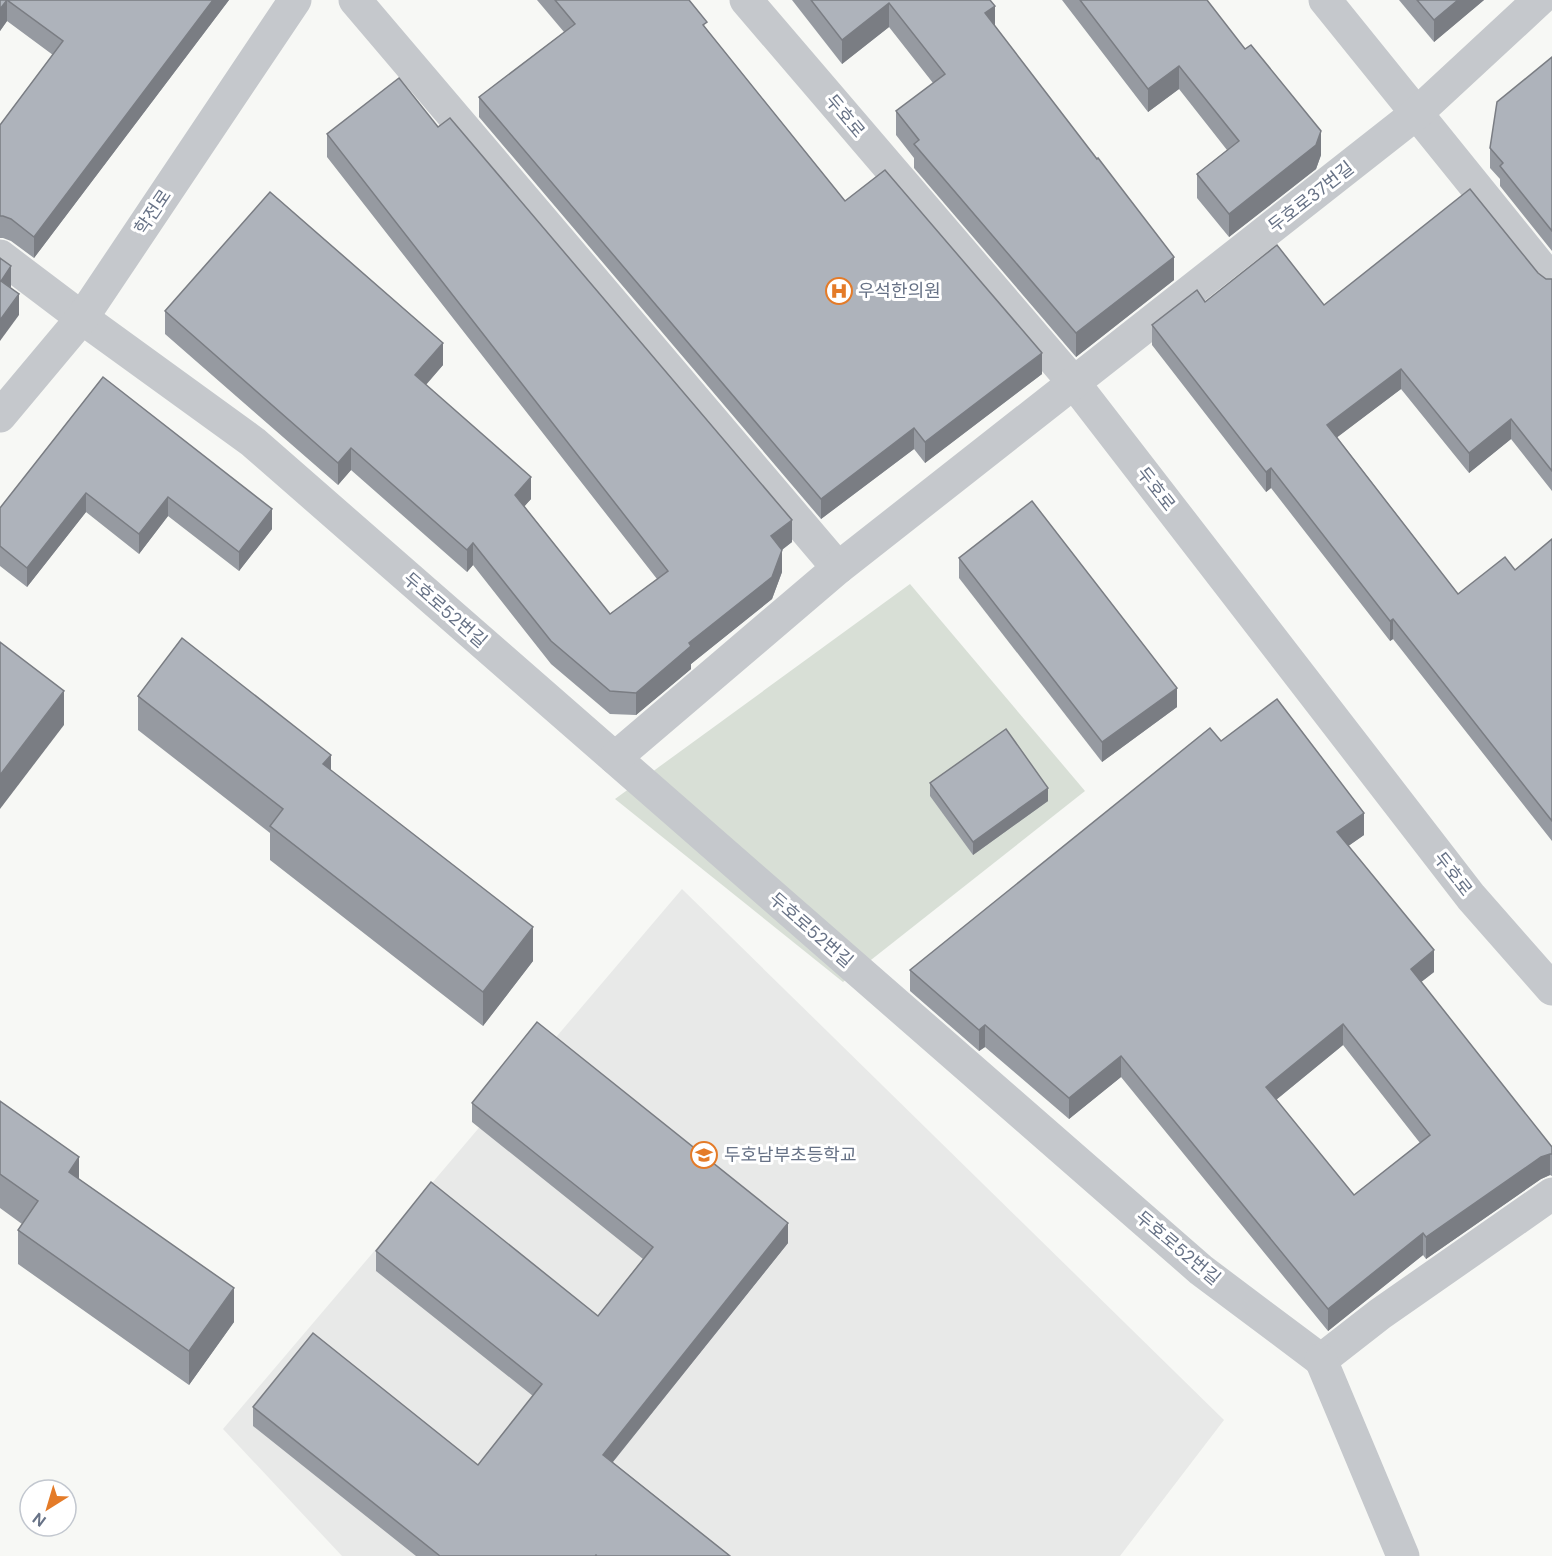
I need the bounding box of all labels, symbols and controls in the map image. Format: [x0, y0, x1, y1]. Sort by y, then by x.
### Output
street label: 두호로 [820, 89, 870, 143]
street label: 두호로37번길 [1263, 156, 1359, 238]
street label: 학전로 [129, 185, 177, 239]
hospital icon: 우석한의원 [824, 276, 854, 306]
place label: 우석한의원 [858, 279, 941, 303]
street label: 두호로 [1131, 462, 1181, 516]
street label: 두호로52번길 [398, 567, 492, 653]
street label: 두호로 [1428, 847, 1478, 901]
street label: 두호로52번길 [764, 887, 858, 973]
school or university icon: 두호남부초등학교 [689, 1140, 719, 1170]
place label: 두호남부초등학교 [724, 1143, 856, 1167]
street label: 두호로52번길 [1131, 1205, 1225, 1291]
north arrow [18, 1478, 78, 1538]
text: N [28, 1508, 50, 1531]

